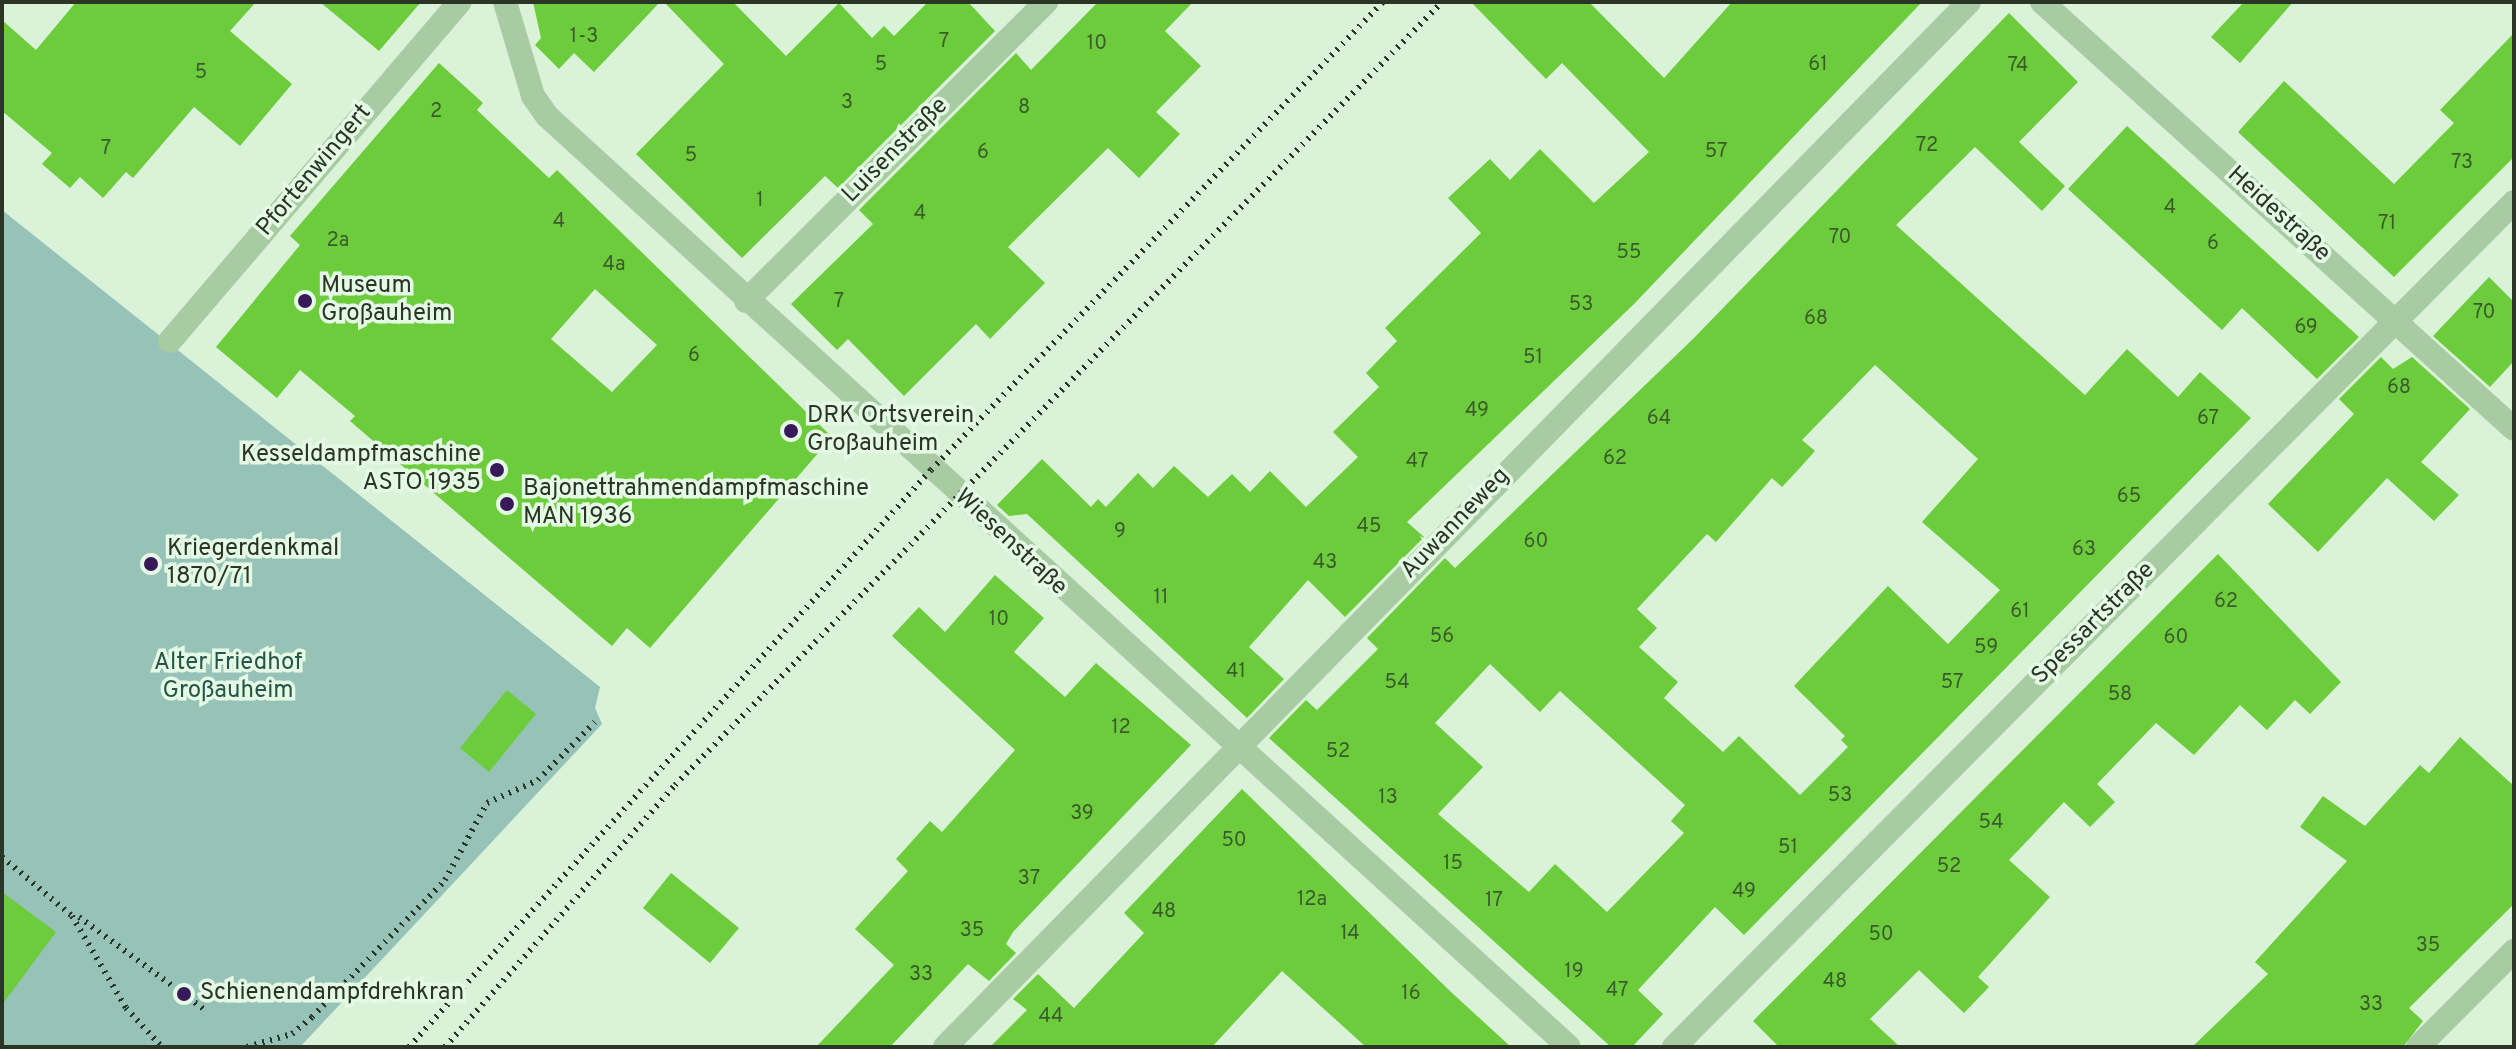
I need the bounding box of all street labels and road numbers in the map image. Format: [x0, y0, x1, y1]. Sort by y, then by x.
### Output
street label: Luisenstraße [837, 92, 955, 210]
street label: Pfortenwingert [252, 99, 378, 243]
street label: Heidestraße [2221, 161, 2335, 269]
street label: Auwanneweg [1396, 462, 1516, 586]
street label: Wiesenstraße [948, 484, 1072, 602]
street label: Spessartstraße [2027, 557, 2161, 691]

